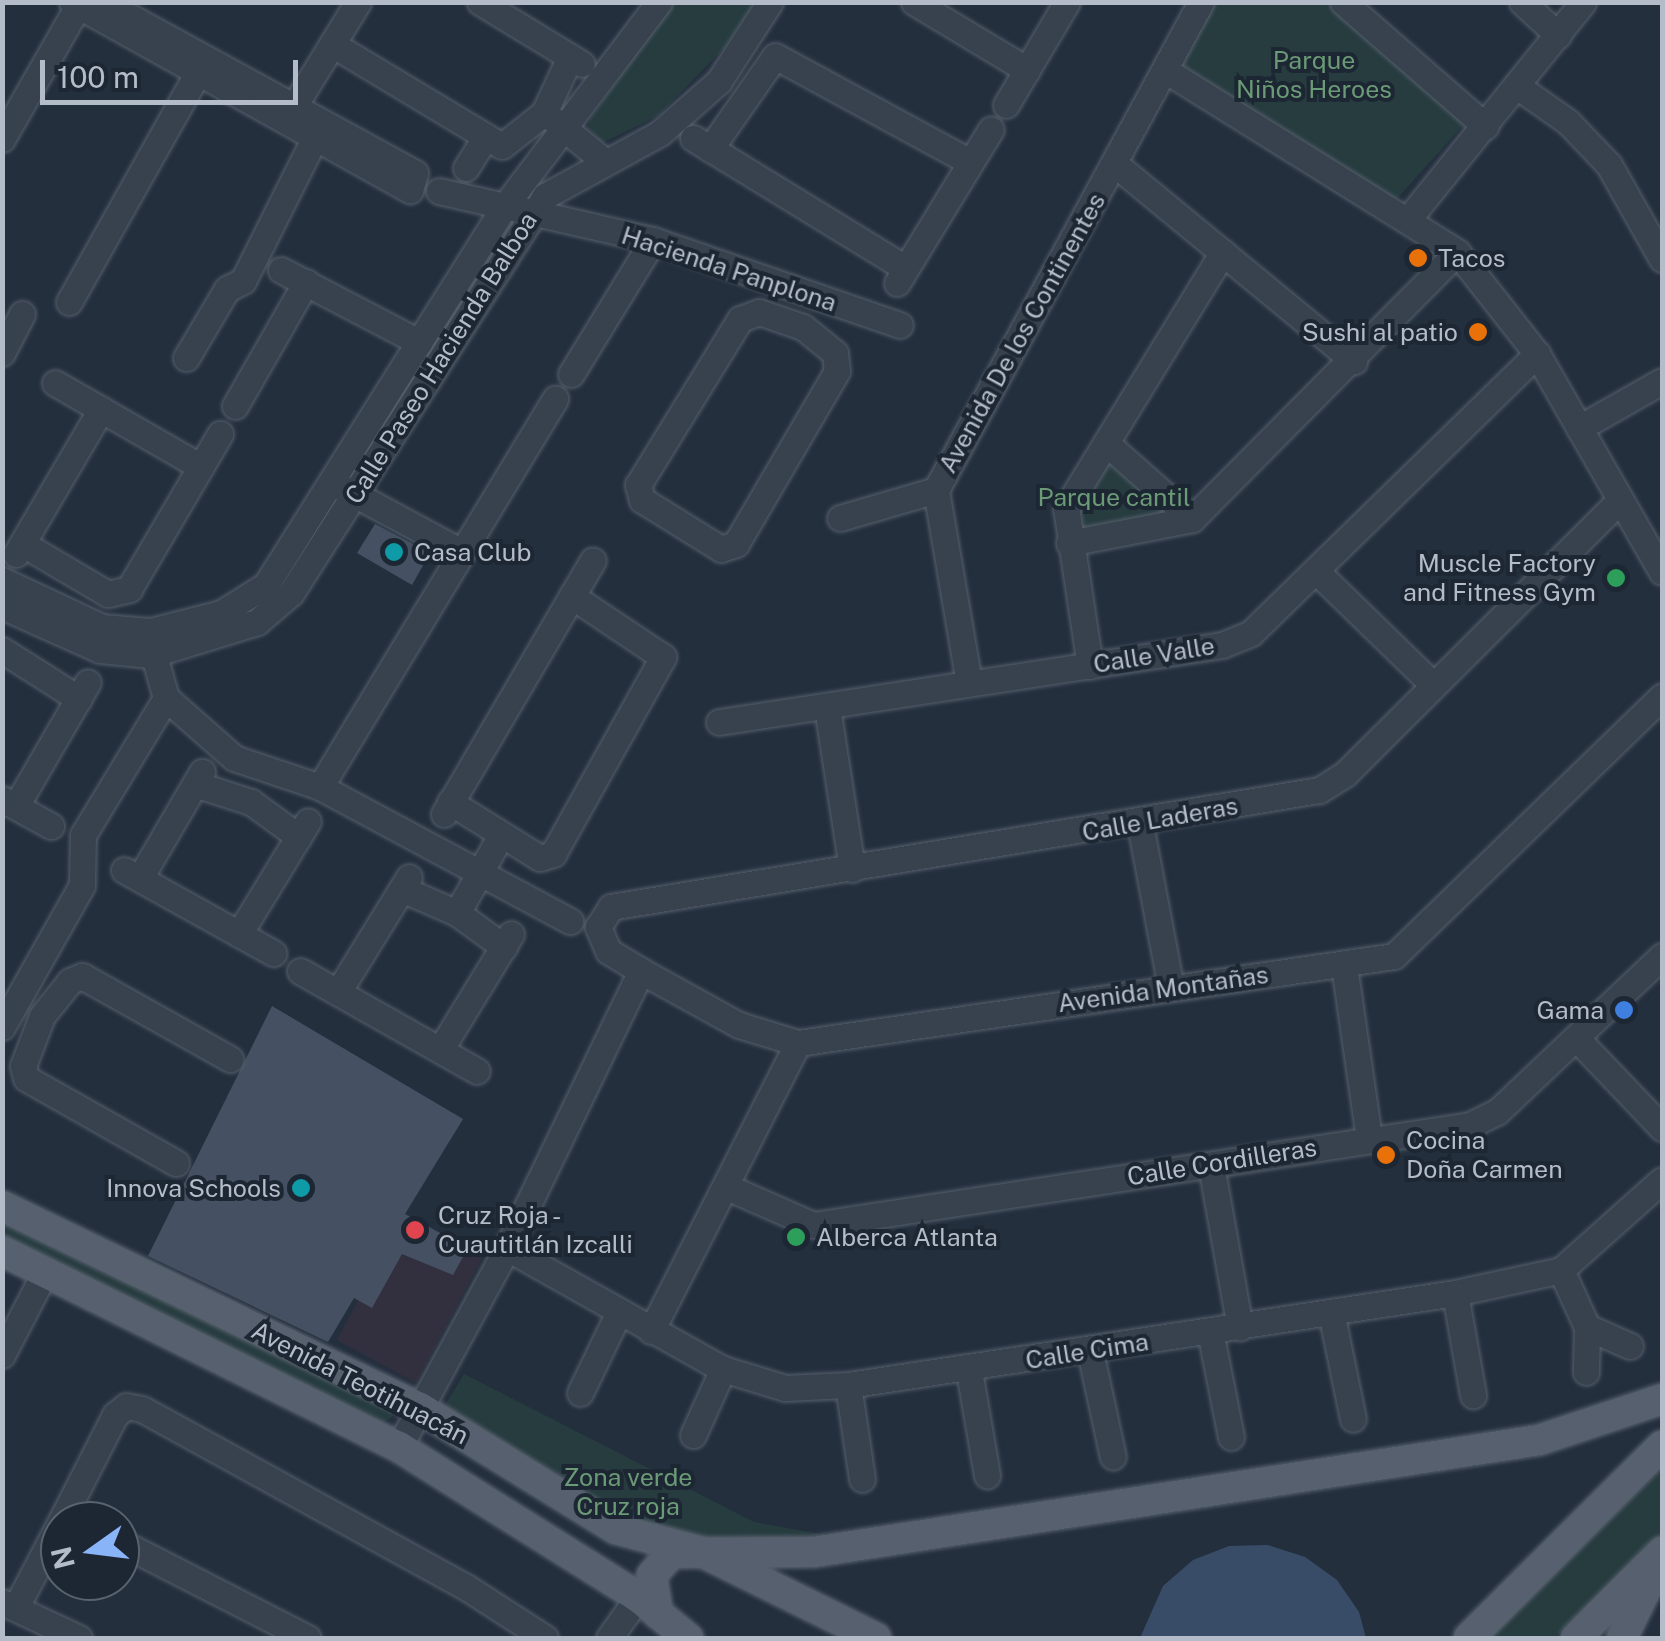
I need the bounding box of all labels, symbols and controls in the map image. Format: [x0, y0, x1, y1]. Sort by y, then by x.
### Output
scale bar [45, 40, 302, 102]
park label: Parque Niños Heroes [1236, 46, 1392, 105]
text: 100 m [57, 59, 139, 95]
street label: Avenida De los Continentes [932, 188, 1112, 478]
street label: Calle Paseo Hacienda Balboa [339, 207, 543, 509]
street label: Hacienda Panplona [618, 220, 840, 318]
place label: Tacos [1438, 243, 1505, 273]
marker: Tacos [1407, 247, 1429, 269]
place label: Sushi al patio [1302, 317, 1458, 347]
marker: Sushi al patio [1467, 321, 1489, 343]
park label: Parque cantil [1037, 482, 1191, 512]
place label: Casa Club [414, 537, 531, 567]
marker: Casa Club [383, 541, 405, 563]
place label: Muscle Factory and Fitness Gym [1403, 549, 1596, 608]
marker: Muscle Factory and Fitness Gym [1605, 567, 1627, 589]
street label: Calle Valle [1091, 631, 1217, 679]
street label: Calle Laderas [1080, 791, 1240, 847]
street label: Avenida Montañas [1056, 959, 1270, 1019]
place label: Gama [1536, 995, 1604, 1025]
marker: Gama [1613, 999, 1635, 1021]
place label: Cocina Doña Carmen [1406, 1126, 1563, 1185]
street label: Calle Cordilleras [1125, 1132, 1319, 1192]
marker: Cocina Doña Carmen [1375, 1144, 1397, 1166]
place label: Innova Schools [106, 1173, 281, 1203]
marker: Innova Schools [290, 1177, 312, 1199]
place label: Cruz Roja - Cuautitlán Izcalli [438, 1201, 633, 1260]
marker: Cruz Roja - Cuautitlán Izcalli [402, 1217, 428, 1243]
place label: Alberca Atlanta [816, 1222, 998, 1252]
marker: Alberca Atlanta [785, 1226, 807, 1248]
street label: Avenida Teotihuacán [246, 1315, 474, 1451]
street label: Calle Cima [1023, 1326, 1151, 1376]
park label: Zona verde Cruz roja [563, 1463, 693, 1522]
north arrow [40, 1501, 140, 1601]
text: N [44, 1543, 81, 1573]

